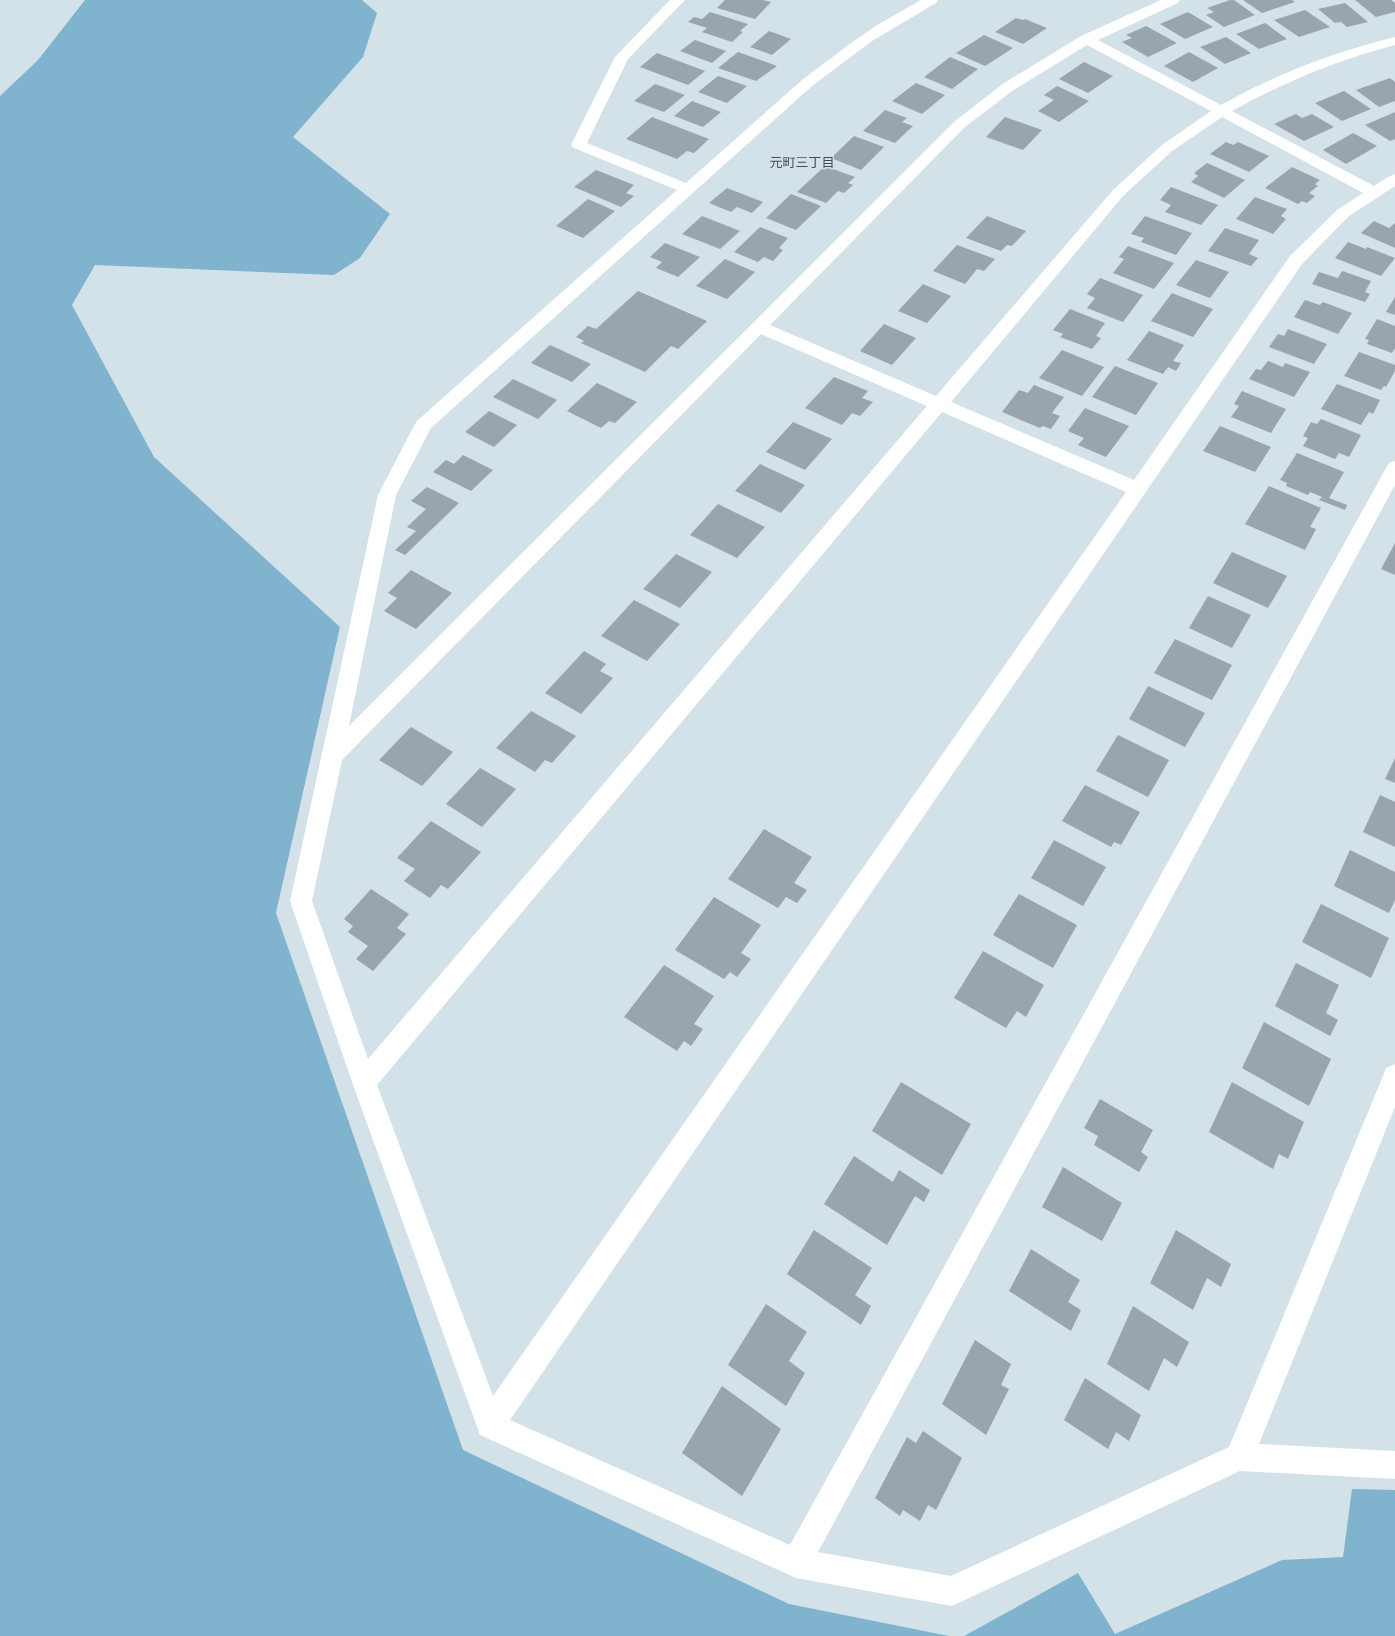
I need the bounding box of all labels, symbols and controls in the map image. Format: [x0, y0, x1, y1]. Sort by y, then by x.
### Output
district label: 元町三丁目 [769, 152, 835, 171]

